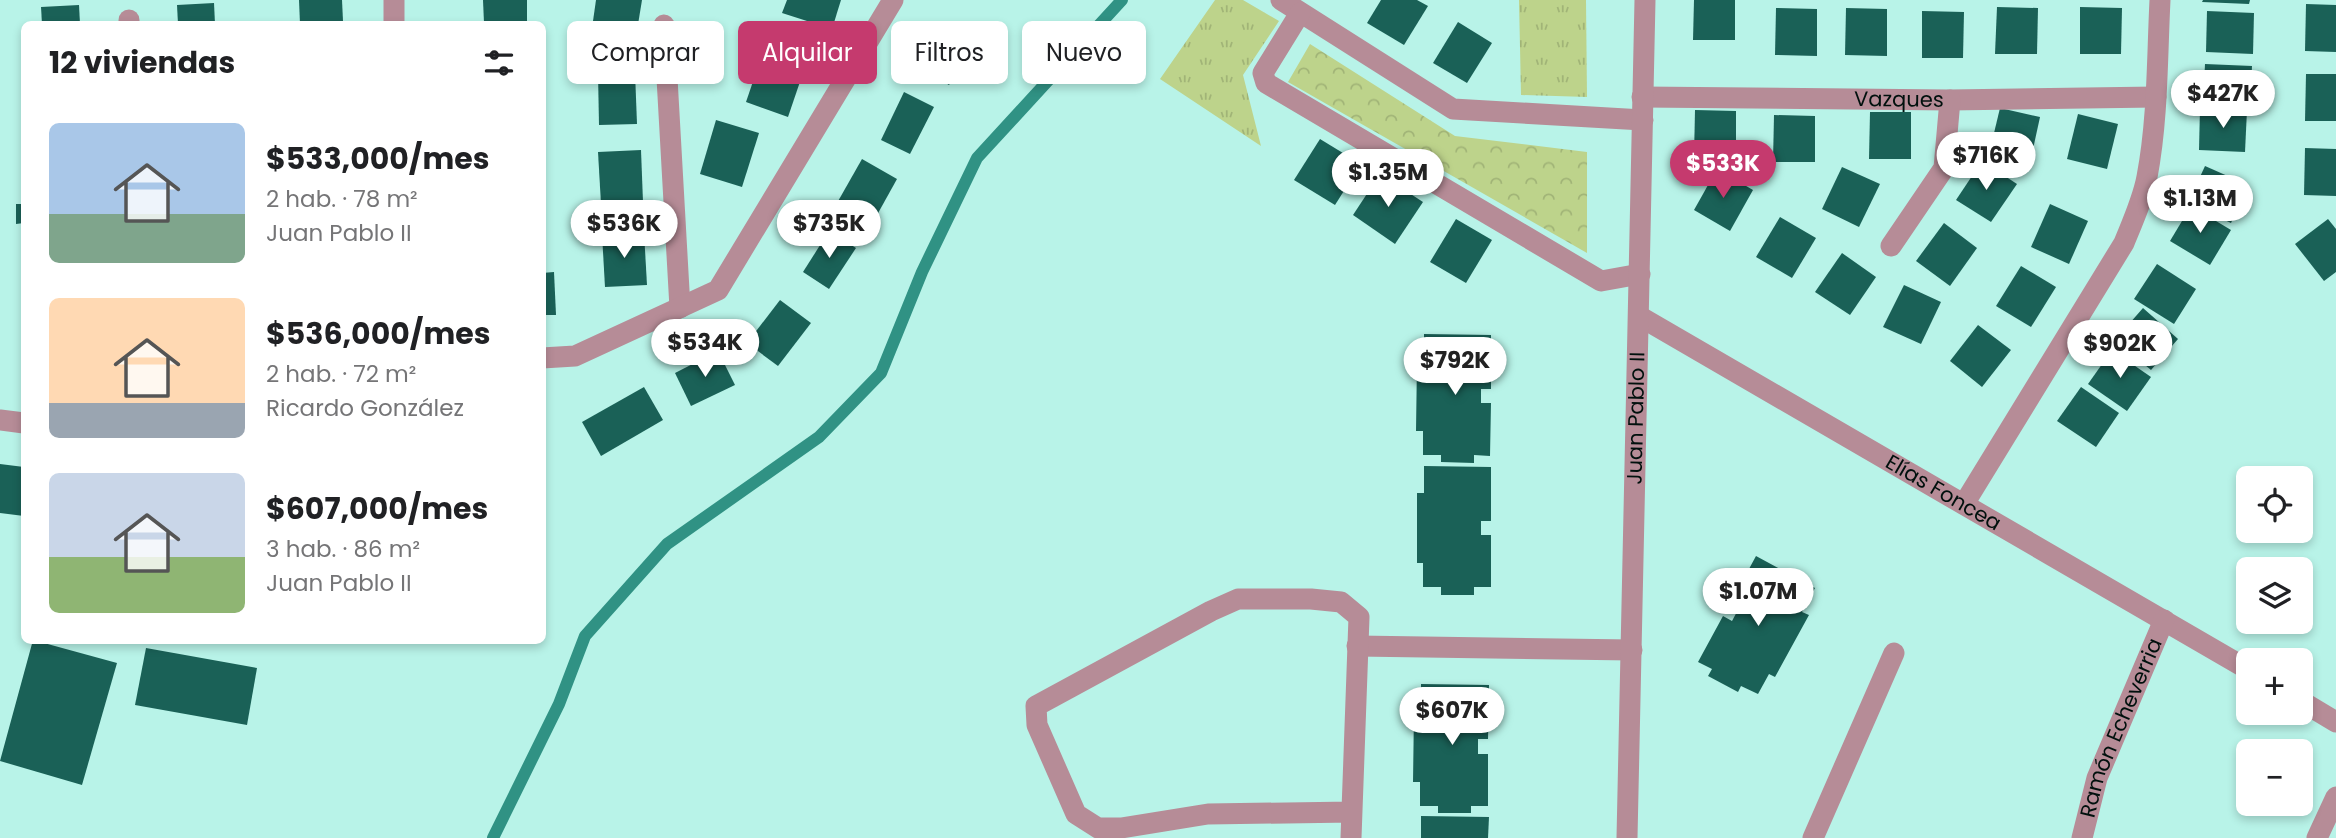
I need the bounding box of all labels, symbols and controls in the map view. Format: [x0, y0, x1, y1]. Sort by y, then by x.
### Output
chip: Comprar [567, 21, 724, 84]
chip: Alquilar [738, 21, 877, 84]
chip: Filtros [891, 21, 1008, 84]
chip: Nuevo [1022, 21, 1146, 84]
text: 12 viviendas [49, 41, 235, 84]
icon: filters [480, 44, 518, 82]
pin: $427K [2174, 71, 2272, 130]
text: $427K [2187, 77, 2259, 109]
street label: Vazques [1854, 84, 1944, 114]
pin: $716K [1937, 132, 2035, 192]
text: $533,000/mes [266, 137, 489, 180]
text: $716K [1953, 139, 2019, 171]
pin: $533K [1674, 140, 1772, 200]
text: $533K [1686, 147, 1760, 179]
pin: $1.35M [1331, 150, 1445, 209]
icon: home [105, 151, 189, 235]
text: $1.35M [1348, 156, 1428, 188]
pin: $1.13M [2143, 176, 2257, 235]
text: $1.13M [2163, 182, 2237, 214]
text: 2 hab. · 78 m² [266, 183, 418, 215]
pin: $536K [575, 201, 673, 260]
pin: $735K [780, 201, 878, 260]
text: $536K [587, 207, 661, 239]
text: $735K [793, 207, 865, 239]
text: Juan Pablo II [266, 217, 412, 249]
text: $536,000/mes [266, 312, 490, 355]
pin: $534K [656, 320, 754, 379]
pin: $902K [2071, 320, 2169, 380]
icon: home [105, 326, 189, 410]
text: $534K [667, 326, 743, 358]
text: $902K [2083, 327, 2157, 359]
pin: $792K [1406, 338, 1504, 397]
text: $792K [1420, 344, 1490, 376]
street label: Juan Pablo II [1620, 351, 1651, 485]
text: 2 hab. · 72 m² [266, 358, 416, 390]
text: Ricardo González [266, 392, 464, 424]
street label: Elías Foncea [1880, 447, 2007, 537]
map controls [2236, 466, 2313, 816]
button: locate [2236, 466, 2313, 543]
text: $607,000/mes [266, 487, 488, 530]
icon: home [105, 501, 189, 585]
text: 3 hab. · 86 m² [266, 533, 420, 565]
button: layers [2236, 557, 2313, 634]
text: Juan Pablo II [266, 567, 412, 599]
pin: $1.07M [1701, 568, 1815, 628]
text: $1.07M [1719, 575, 1797, 607]
street label: Ramón Echeverria [2073, 633, 2169, 821]
button: + [2236, 648, 2313, 725]
pin: $607K [1403, 688, 1501, 747]
text: $607K [1415, 694, 1489, 726]
button: − [2236, 739, 2313, 816]

